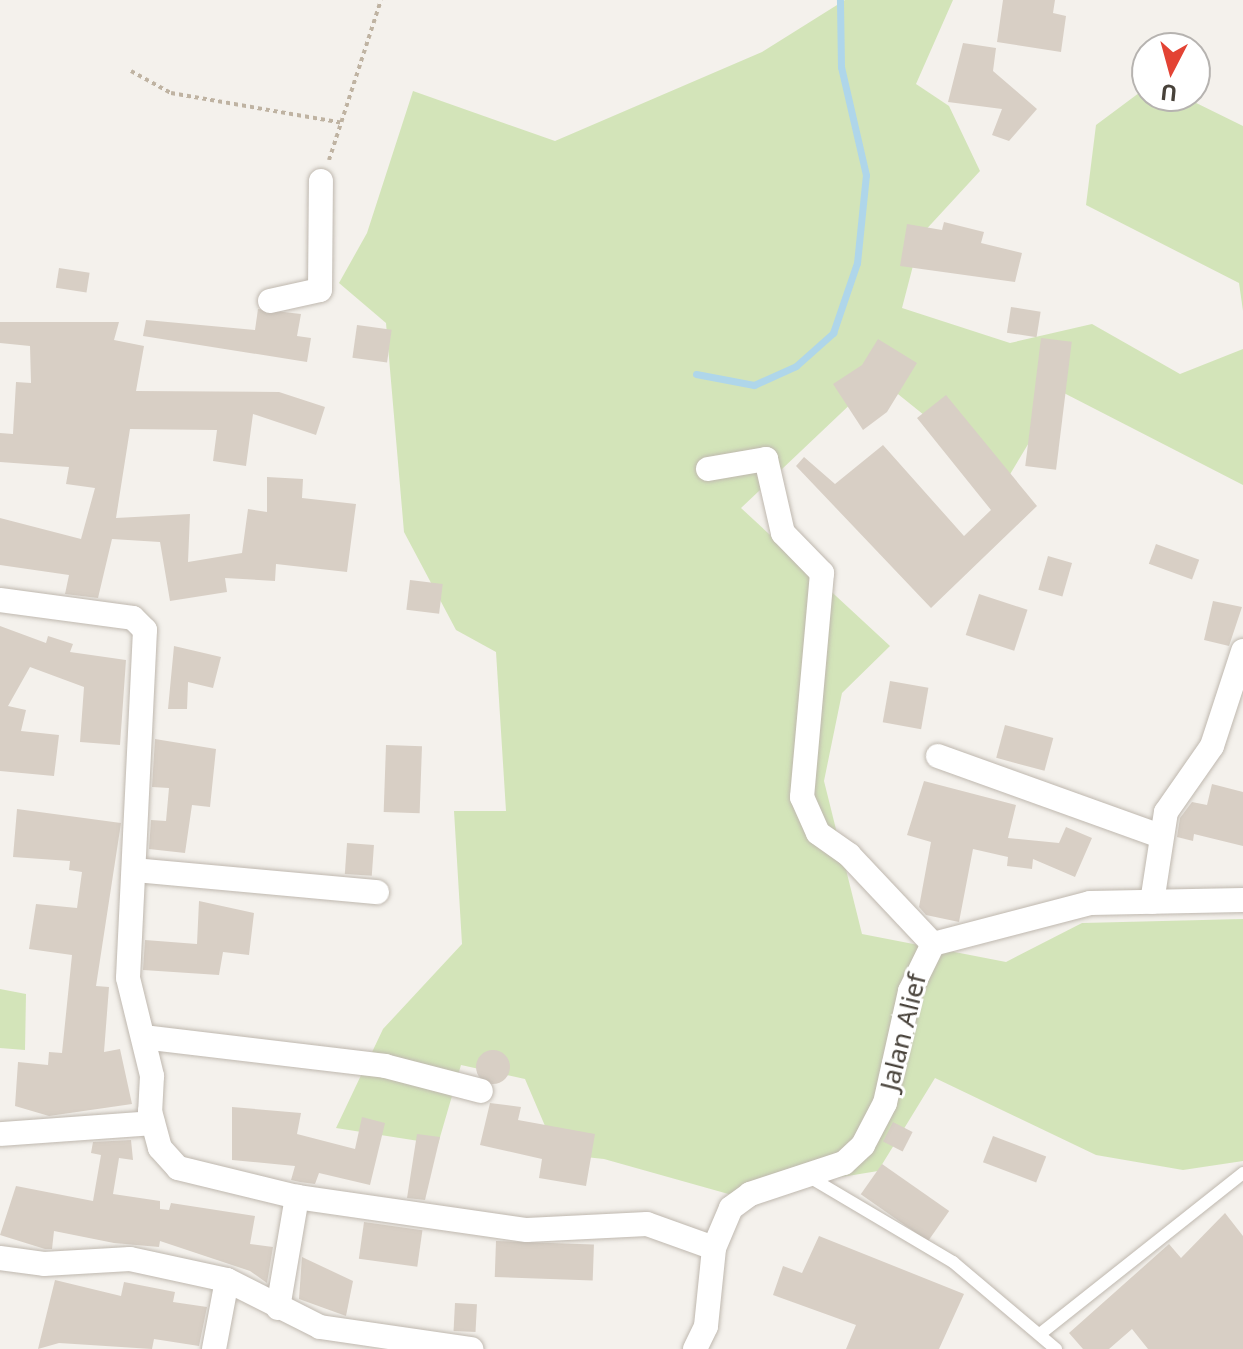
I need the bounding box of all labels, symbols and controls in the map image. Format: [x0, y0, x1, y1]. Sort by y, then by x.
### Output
north arrow [1131, 32, 1211, 112]
text: U [1159, 78, 1179, 110]
street label: Jalan Alief [873, 970, 933, 1094]

